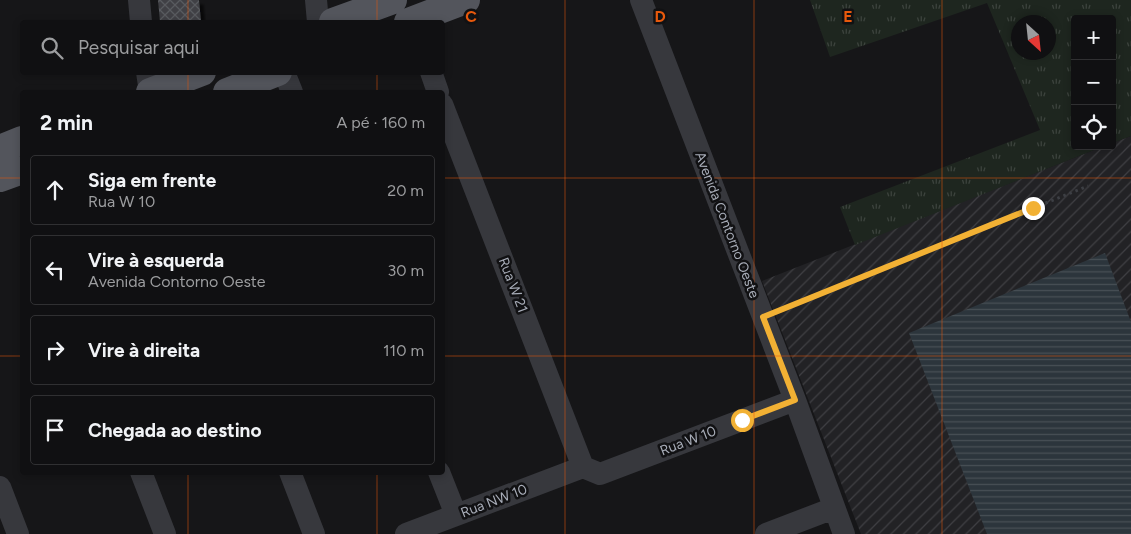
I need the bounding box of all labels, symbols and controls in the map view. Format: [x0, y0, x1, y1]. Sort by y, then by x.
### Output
text: C [465, 7, 477, 26]
text: D [654, 7, 666, 26]
text: E [843, 7, 853, 26]
north arrow [1011, 15, 1056, 60]
map controls [1071, 15, 1116, 150]
button: + [1071, 15, 1116, 60]
search box [20, 20, 445, 75]
icon: search [38, 34, 66, 62]
text: Pesquisar aqui [78, 36, 199, 59]
button: − [1071, 60, 1116, 105]
button: locate [1071, 105, 1116, 150]
text: 2 min [40, 110, 93, 135]
text: A pé · 160 m [337, 113, 425, 132]
street label: Avenida Contorno Oeste [691, 149, 763, 301]
text: Siga em frente [88, 169, 216, 192]
icon: ahead [41, 176, 69, 204]
text: 20 m [387, 181, 424, 200]
text: Rua W 10 [88, 192, 155, 211]
route end [1022, 197, 1045, 220]
text: Vire à esquerda [88, 249, 224, 272]
street label: Rua W 21 [495, 255, 531, 315]
icon: left [41, 256, 69, 284]
text: 30 m [387, 261, 424, 280]
text: Avenida Contorno Oeste [88, 272, 266, 291]
icon: right [41, 336, 69, 364]
text: Vire à direita [88, 339, 200, 362]
text: 110 m [383, 341, 424, 360]
route start [731, 409, 754, 432]
icon: arrive [41, 416, 69, 444]
text: Chegada ao destino [88, 419, 261, 442]
street label: Rua W 10 [657, 423, 719, 459]
street label: Rua NW 10 [458, 481, 530, 521]

